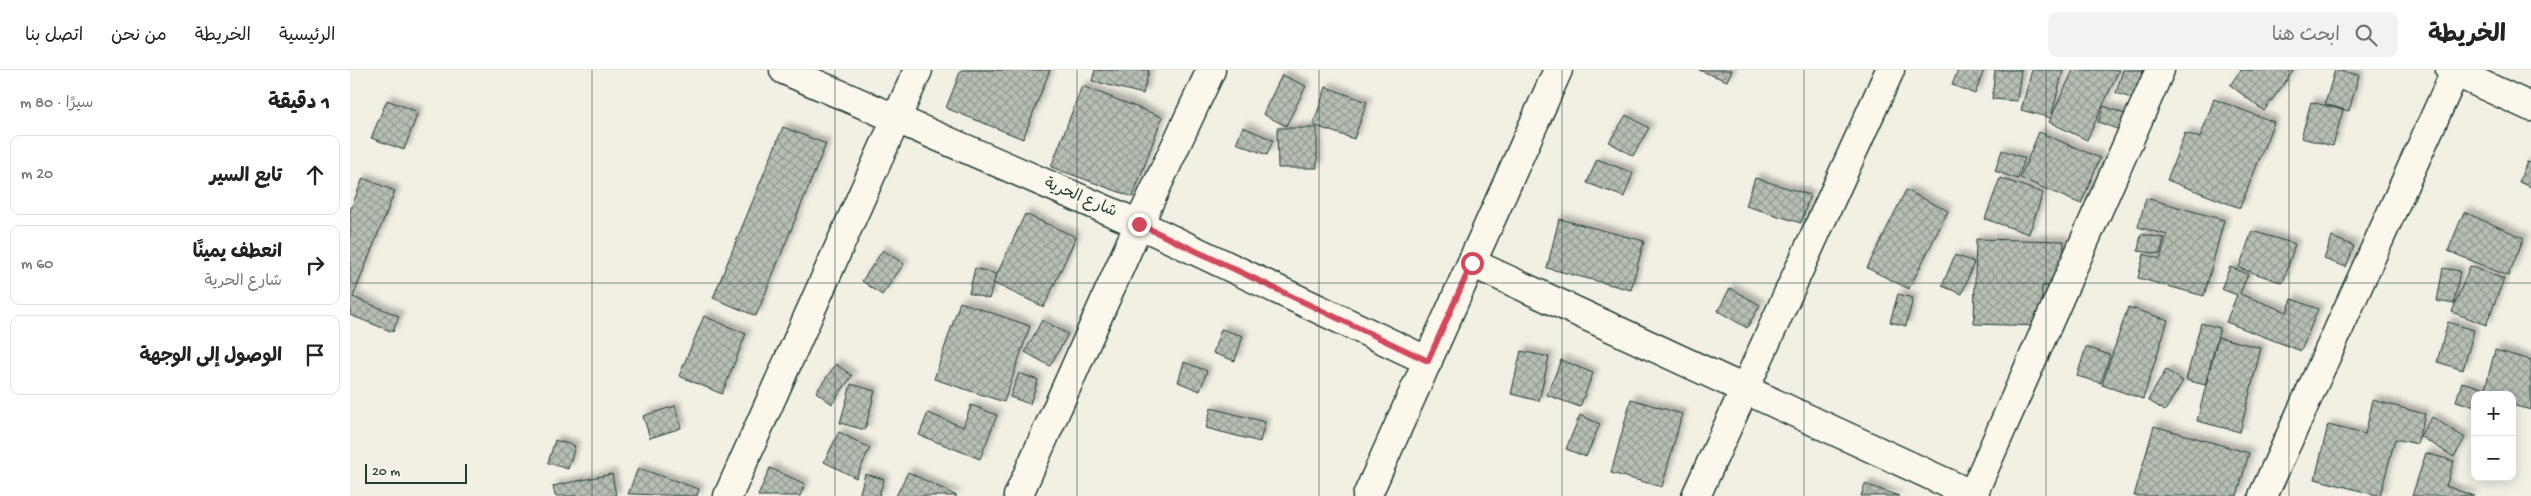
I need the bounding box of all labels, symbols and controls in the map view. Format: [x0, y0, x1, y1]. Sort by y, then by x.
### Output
search box [2048, 12, 2398, 57]
icon: search [2352, 21, 2380, 49]
text: الخريطة [2428, 22, 2506, 51]
text: ابحث هنا [2272, 25, 2340, 48]
text: اتصل بنا [25, 26, 83, 47]
text: من نحن [111, 26, 167, 47]
text: الخريطة [195, 26, 251, 47]
text: الرئيسية [279, 26, 335, 47]
text: 1 دقيقة [268, 92, 330, 117]
text: سيرًا · 80 m [20, 95, 93, 114]
icon: ahead [301, 161, 329, 189]
text: 20 m [21, 166, 53, 185]
text: تابع السير [210, 166, 282, 189]
street label: شارع الحرية [1041, 174, 1120, 223]
route end [1128, 213, 1151, 236]
text: انعطف يمينًا [193, 242, 282, 265]
icon: right [301, 251, 329, 279]
route start [1461, 252, 1484, 275]
text: 60 m [21, 256, 53, 275]
text: شارع الحرية [205, 273, 282, 292]
icon: arrive [301, 341, 329, 369]
text: الوصول إلى الوجهة [139, 346, 282, 369]
map controls [2471, 391, 2516, 481]
button: + [2471, 391, 2516, 436]
button: − [2471, 436, 2516, 481]
scale bar [365, 461, 468, 484]
text: 20 m [372, 464, 400, 481]

